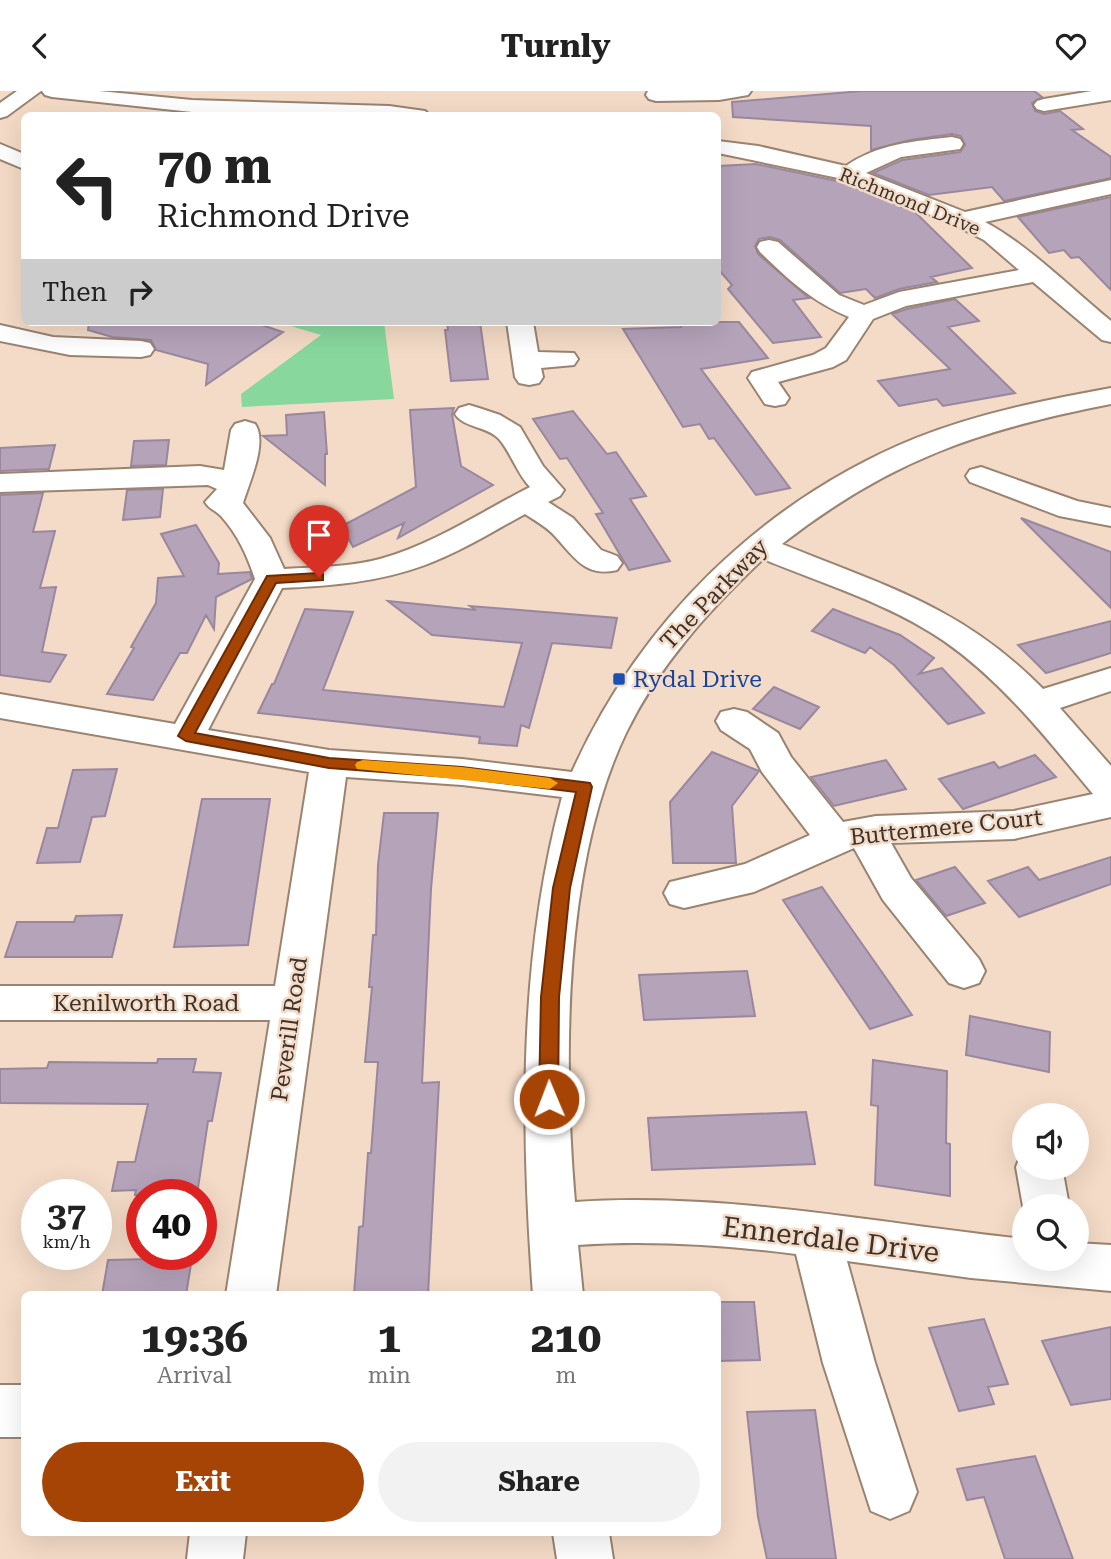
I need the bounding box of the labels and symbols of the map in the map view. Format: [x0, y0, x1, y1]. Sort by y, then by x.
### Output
street label: Richmond Drive [836, 163, 984, 240]
pin [289, 505, 349, 577]
street label: The Parkway [655, 533, 774, 655]
place label: Rydal Drive [633, 666, 762, 693]
marker: Rydal Drive [611, 671, 627, 687]
street label: Buttermere Court [848, 804, 1044, 851]
street label: Peverill Road [266, 955, 313, 1103]
street label: Kenilworth Road [53, 990, 239, 1017]
position arrow [512, 1062, 586, 1136]
speed limit sign: 40 [126, 1179, 217, 1270]
street label: Ennerdale Drive [721, 1210, 941, 1269]

